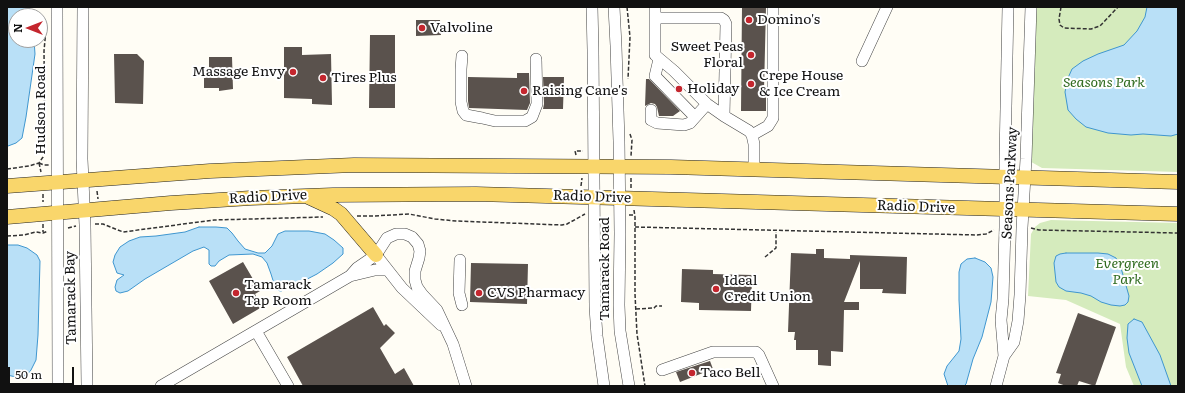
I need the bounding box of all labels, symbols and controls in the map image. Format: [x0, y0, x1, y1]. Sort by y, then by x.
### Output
north arrow [8, 8, 48, 48]
place label: Domino's [757, 12, 820, 28]
marker: Domino's [744, 15, 754, 25]
place label: Valvoline [430, 20, 493, 36]
text: N [9, 23, 25, 33]
marker: Valvoline [417, 23, 427, 33]
place label: Sweet Peas Floral [671, 39, 743, 72]
marker: Sweet Peas Floral [746, 50, 756, 60]
place label: Massage Envy [192, 64, 285, 80]
street label: Hudson Road [33, 65, 49, 155]
marker: Massage Envy [288, 67, 298, 77]
place label: Crepe House & Ice Cream [759, 68, 843, 100]
place label: Tires Plus [331, 70, 397, 86]
marker: Tires Plus [318, 73, 328, 83]
park label: Seasons Park [1063, 75, 1145, 91]
marker: Crepe House & Ice Cream [746, 79, 756, 89]
place label: Holiday [687, 81, 739, 97]
place label: Raising Cane's [532, 83, 627, 99]
marker: Holiday [674, 84, 684, 94]
marker: Raising Cane's [519, 86, 529, 96]
street label: Seasons Parkway [999, 126, 1021, 240]
street label: Radio Drive [228, 187, 308, 207]
street label: Radio Drive [553, 187, 631, 207]
street label: Radio Drive [877, 197, 955, 217]
street label: Tamarack Road [597, 217, 613, 321]
street label: Tamarack Bay [62, 251, 80, 345]
park label: Evergreen Park [1095, 256, 1159, 288]
place label: Ideal Credit Union [724, 273, 811, 306]
place label: Tamarack Tap Room [244, 277, 312, 310]
marker: Ideal Credit Union [711, 284, 721, 294]
place label: CVS Pharmacy [487, 285, 585, 301]
marker: Tamarack Tap Room [231, 288, 241, 298]
marker: CVS Pharmacy [474, 288, 484, 298]
scale bar [10, 359, 76, 385]
text: 50 m [15, 365, 42, 383]
place label: Taco Bell [700, 365, 760, 381]
marker: Taco Bell [687, 368, 697, 378]

